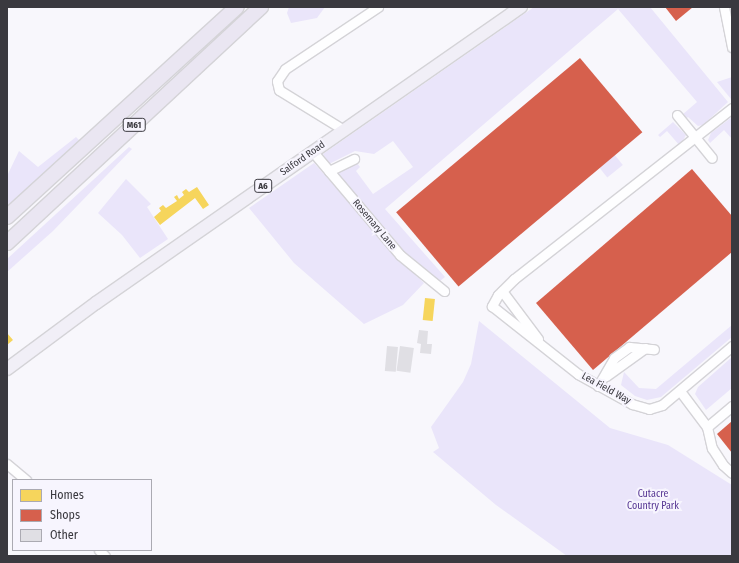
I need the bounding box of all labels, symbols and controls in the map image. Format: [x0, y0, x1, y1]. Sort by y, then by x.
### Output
road number: M61 [122, 118, 146, 132]
street label: Salford Road [278, 139, 328, 179]
road number: A6 [254, 179, 272, 193]
street label: Rosemary Lane [349, 197, 399, 253]
street label: Lea Field Way [579, 371, 633, 407]
legend [12, 479, 152, 551]
text: Homes [50, 488, 84, 502]
park label: Cutacre Country Park [627, 488, 679, 512]
text: Shops [50, 508, 80, 522]
text: Other [50, 528, 78, 542]

